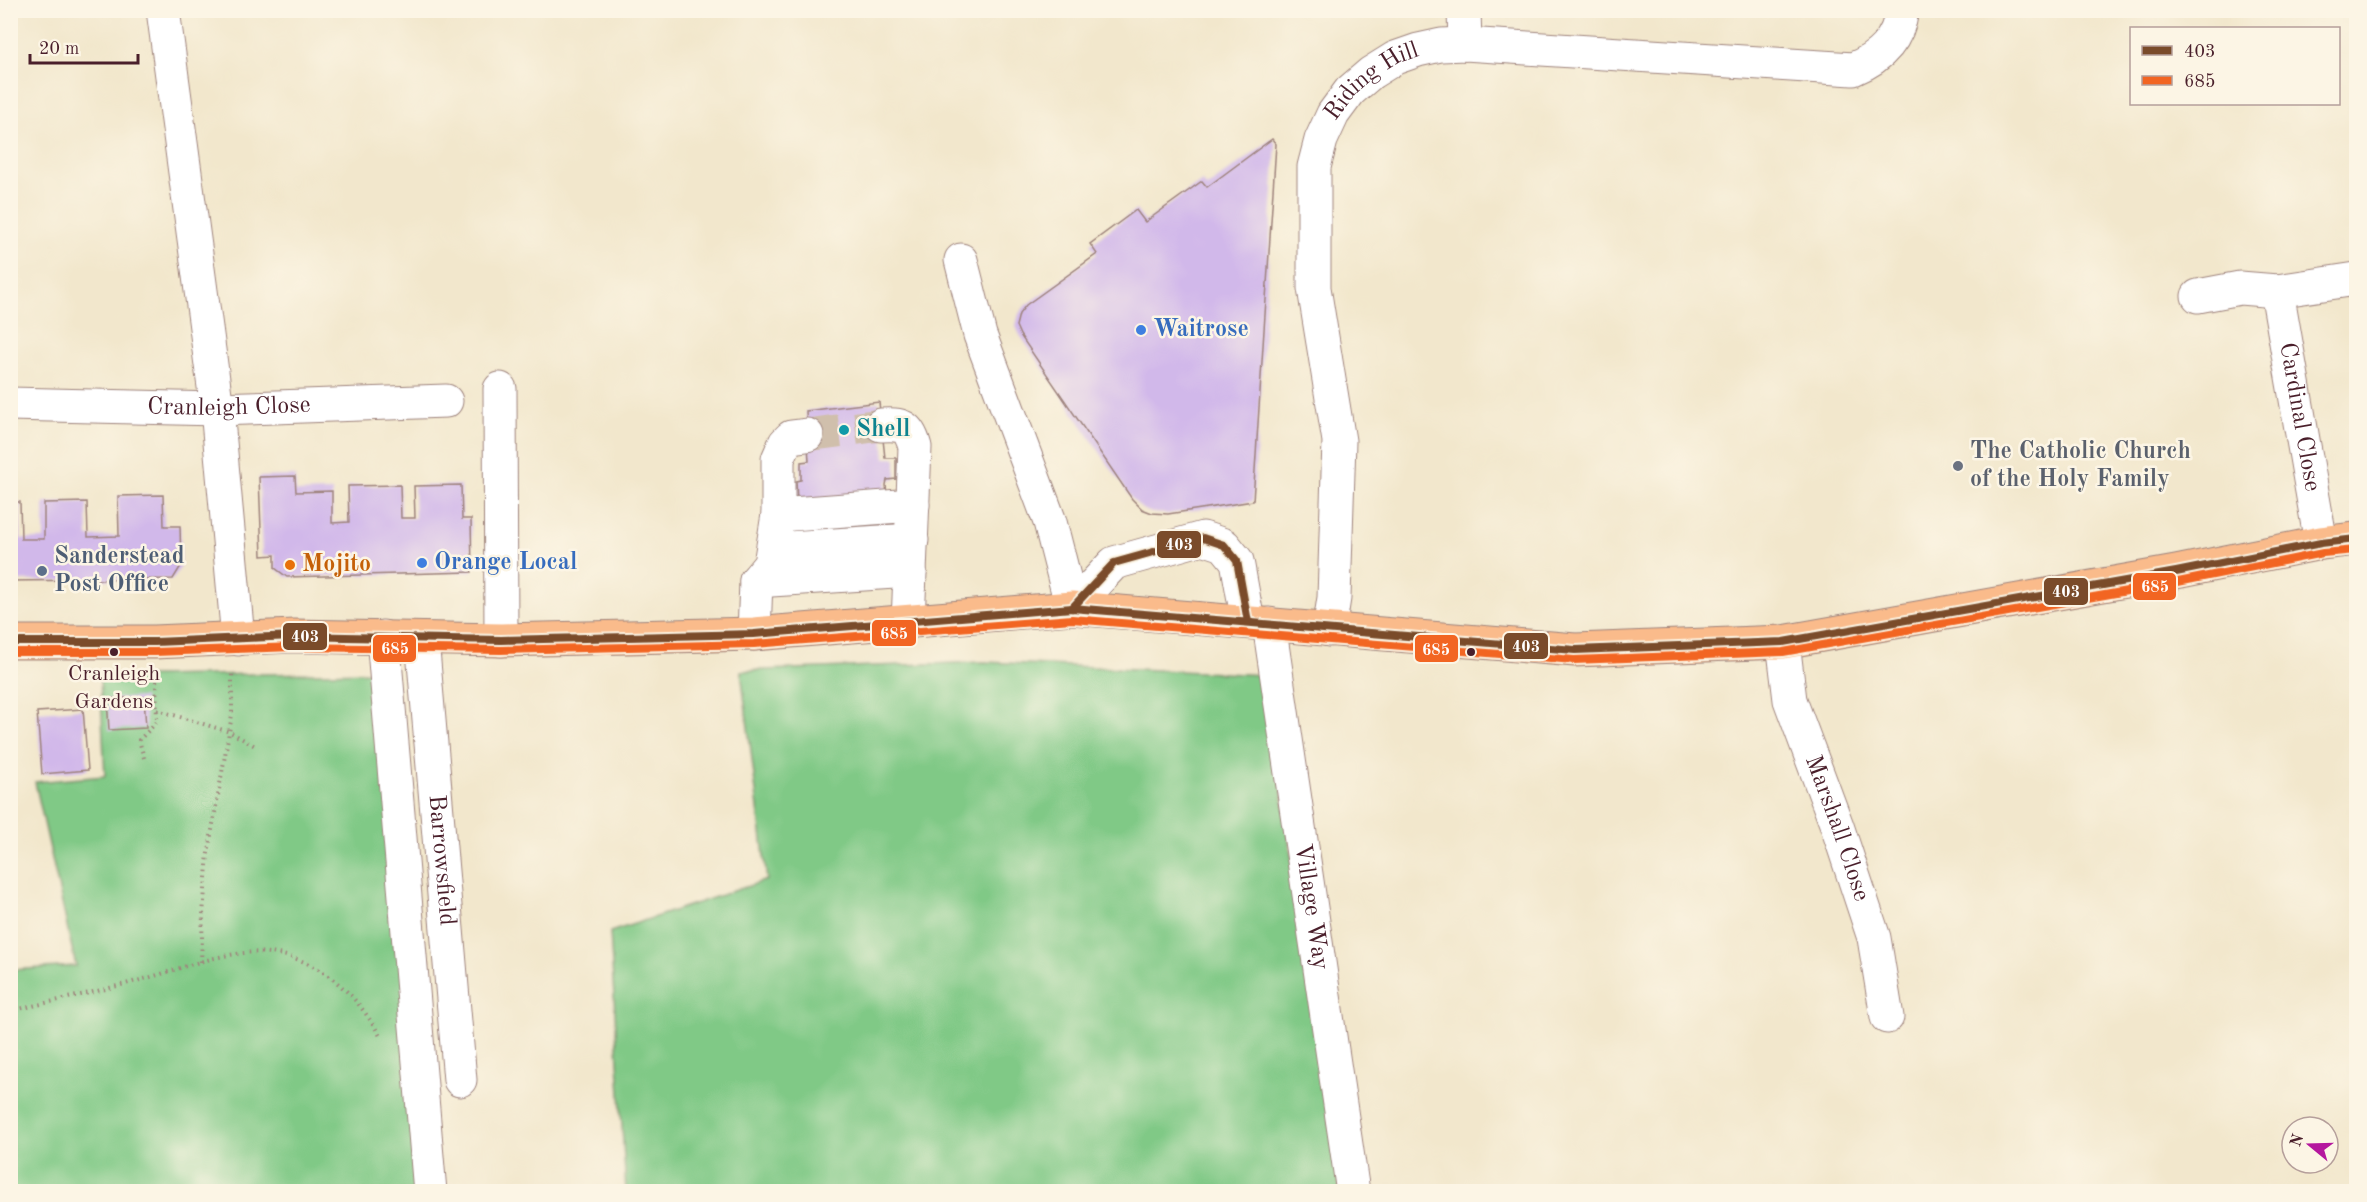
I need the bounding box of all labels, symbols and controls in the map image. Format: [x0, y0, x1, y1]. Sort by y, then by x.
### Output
scale bar [30, 27, 138, 65]
legend [2130, 27, 2340, 105]
street label: Riding Hill [1320, 39, 1422, 125]
text: 20 m [39, 40, 79, 58]
text: 403 [2184, 43, 2215, 61]
text: 685 [2184, 73, 2215, 91]
place label: Waitrose [1153, 318, 1249, 342]
marker: Waitrose [1134, 323, 1148, 337]
street label: Cardinal Close [2274, 341, 2324, 493]
street label: Cranleigh Close [147, 394, 311, 421]
place label: Shell [856, 418, 910, 442]
marker: Shell [837, 423, 851, 437]
place label: The Catholic Church of the Holy Family [1970, 440, 2191, 492]
marker: The Catholic Church of the Holy Family [1951, 459, 1965, 473]
line badge: 403 [1156, 530, 1202, 559]
text: 403 [1165, 538, 1193, 554]
place label: Sanderstead Post Office [54, 545, 185, 597]
place label: Orange Local [434, 551, 577, 575]
place label: Mojito [302, 553, 371, 577]
marker: Orange Local [415, 556, 429, 570]
marker: Mojito [283, 558, 297, 572]
marker: Sanderstead Post Office [35, 564, 49, 578]
line badge: 685 [2132, 572, 2177, 601]
line badge: 403 [2043, 577, 2089, 606]
text: 685 [2141, 580, 2169, 596]
text: 403 [2052, 585, 2080, 601]
line badge: 685 [871, 619, 917, 647]
line badge: 403 [282, 622, 328, 651]
text: 685 [880, 627, 908, 643]
text: 403 [291, 630, 319, 646]
line badge: 403 [1503, 632, 1549, 660]
line badge: 685 [372, 634, 417, 663]
line badge: 685 [1414, 634, 1459, 663]
text: 403 [1512, 640, 1540, 656]
text: 685 [381, 642, 409, 658]
text: 685 [1422, 643, 1450, 659]
marker: Cranleigh Gardens [108, 646, 120, 658]
unlabelled marker [1465, 646, 1477, 658]
place label: Cranleigh Gardens [68, 663, 160, 713]
street label: Marshall Close [1800, 752, 1873, 904]
street label: Barrowsfield [423, 794, 459, 927]
street label: Village Way [1290, 842, 1332, 972]
north arrow [2280, 1115, 2340, 1175]
text: N [2288, 1132, 2308, 1149]

